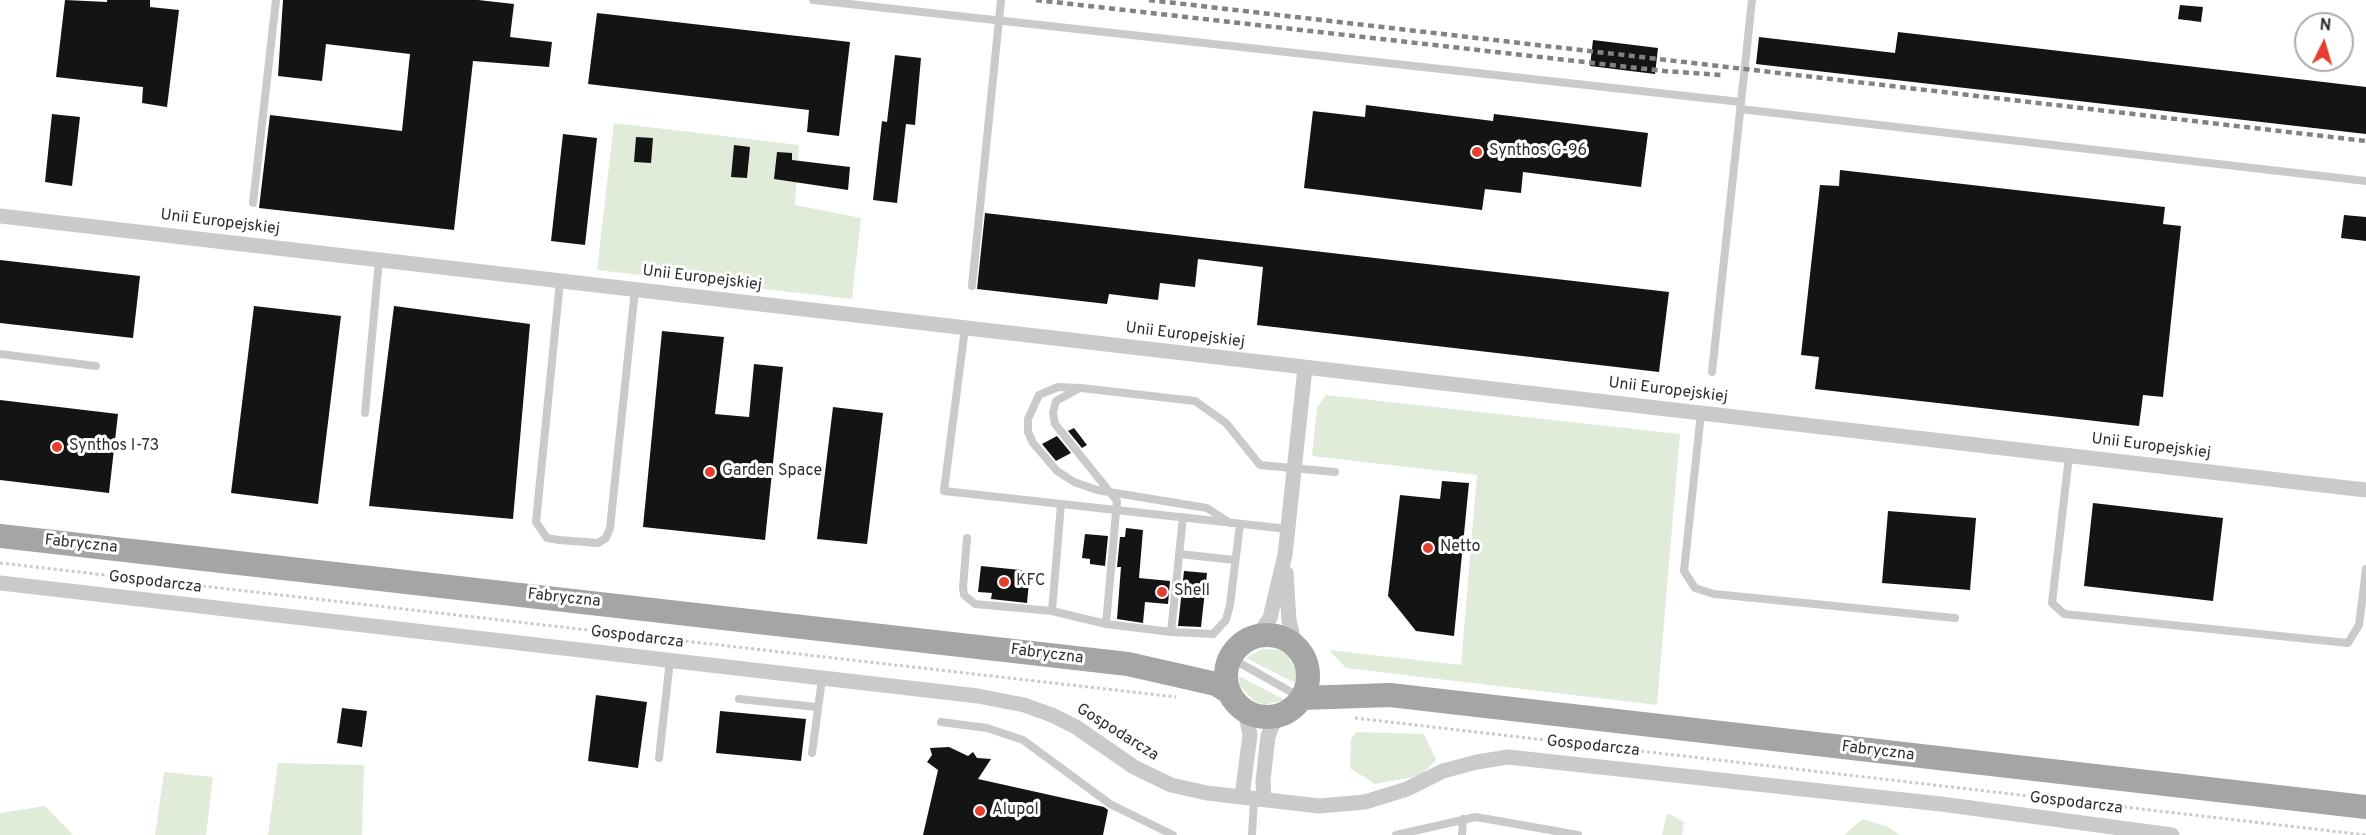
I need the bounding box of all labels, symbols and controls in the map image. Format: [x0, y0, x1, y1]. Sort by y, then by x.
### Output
north arrow [2294, 12, 2354, 72]
text: N [2319, 16, 2332, 37]
place label: Synthos G-96 [1489, 142, 1587, 162]
marker: Synthos G-96 [1470, 145, 1484, 159]
street label: Unii Europejskiej [159, 206, 281, 240]
street label: Unii Europejskiej [641, 262, 763, 296]
street label: Unii Europejskiej [1124, 319, 1246, 353]
street label: Unii Europejskiej [1607, 374, 1729, 408]
street label: Unii Europejskiej [2090, 430, 2212, 464]
place label: Synthos I-73 [69, 437, 159, 457]
marker: Synthos I-73 [50, 440, 64, 454]
place label: Garden Space [722, 462, 822, 482]
marker: Garden Space [703, 465, 717, 479]
street label: Fabryczna [44, 532, 118, 558]
place label: Netto [1440, 538, 1480, 558]
marker: Netto [1421, 541, 1435, 555]
street label: Gospodarcza [107, 568, 203, 598]
place label: KFC [1016, 572, 1045, 592]
marker: KFC [997, 575, 1011, 589]
place label: Shell [1174, 582, 1210, 602]
marker: Shell [1155, 585, 1169, 599]
street label: Fabryczna [527, 586, 601, 612]
street label: Gospodarcza [589, 623, 685, 653]
street label: Fabryczna [1009, 641, 1085, 669]
street label: Gospodarcza [1072, 700, 1162, 766]
street label: Gospodarcza [1545, 733, 1641, 761]
street label: Fabryczna [1840, 738, 1916, 766]
street label: Gospodarcza [2028, 789, 2124, 819]
place label: Alupol [992, 801, 1039, 821]
marker: Alupol [973, 804, 987, 818]

